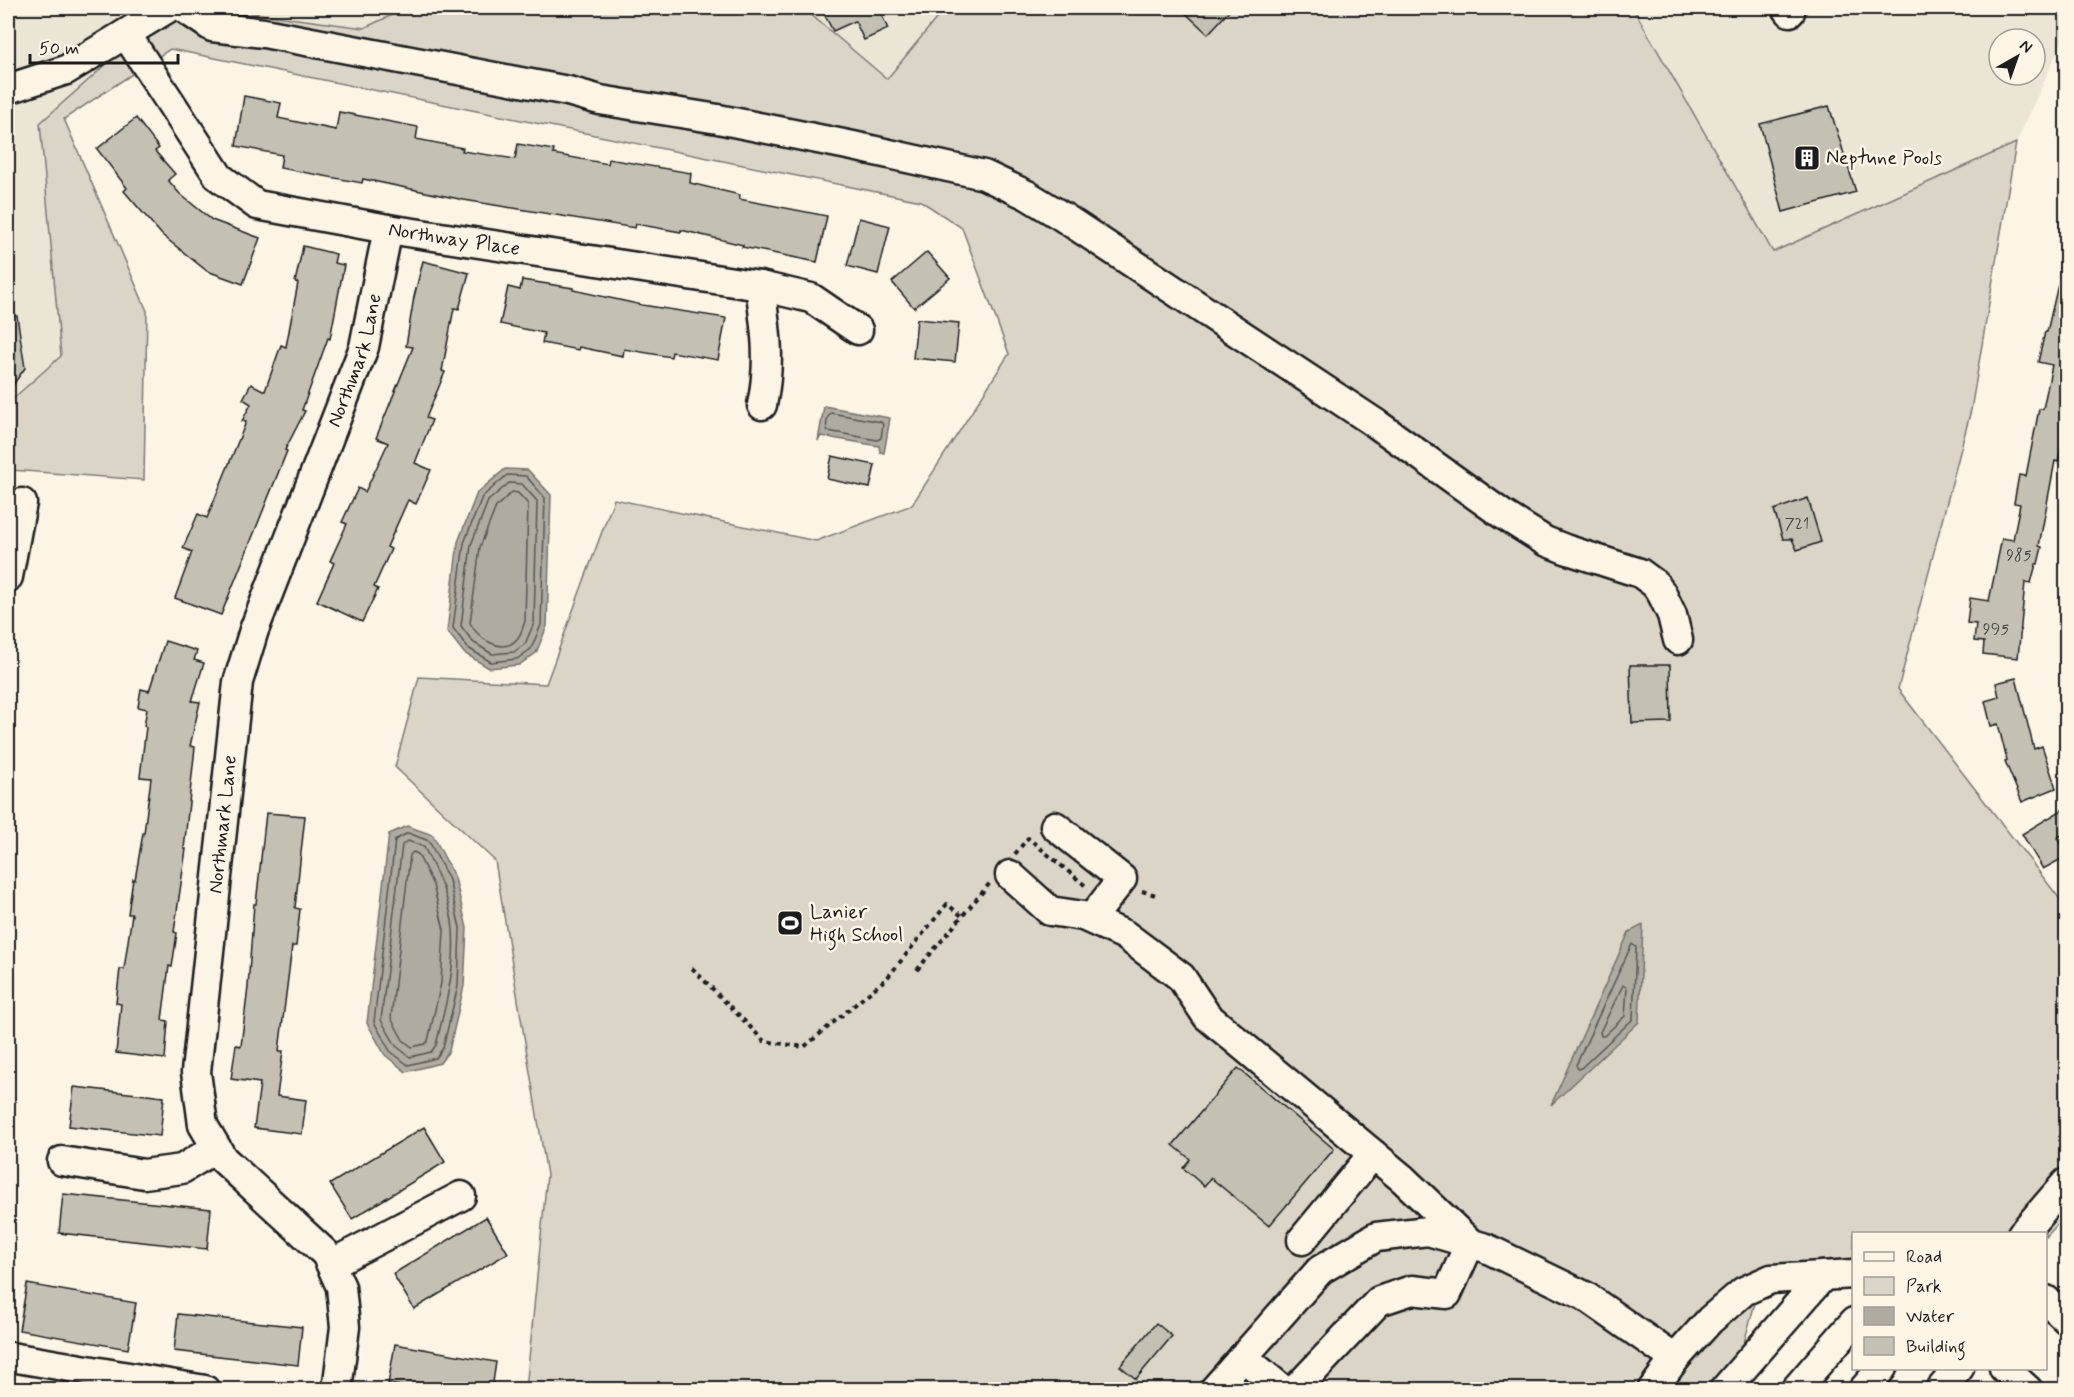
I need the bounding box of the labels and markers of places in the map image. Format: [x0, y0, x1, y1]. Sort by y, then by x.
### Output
building icon: Neptune Pools [1792, 143, 1822, 173]
place label: Neptune Pools [1826, 145, 1942, 172]
place label: Lanier High School [810, 899, 903, 951]
sports icon: Lanier High School [775, 908, 805, 938]

